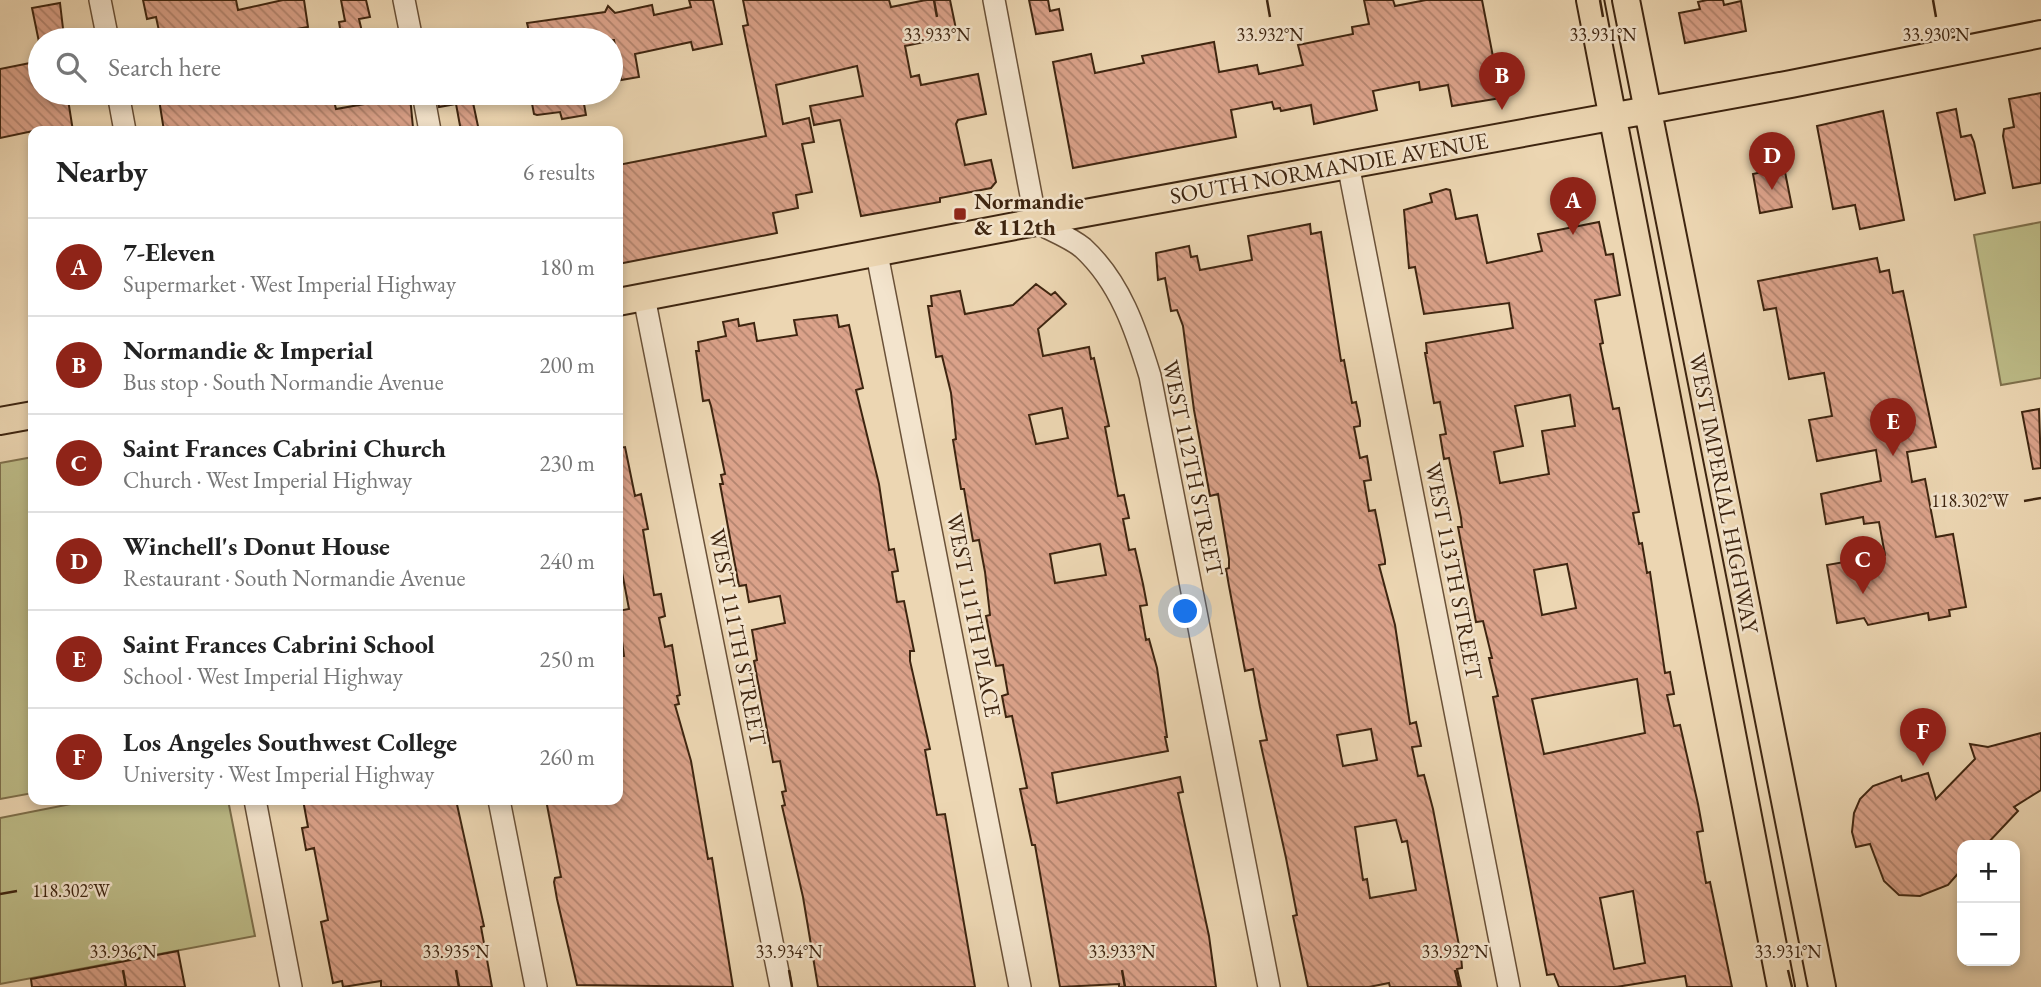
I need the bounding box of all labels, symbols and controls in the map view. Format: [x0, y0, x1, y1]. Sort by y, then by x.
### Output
text: 33.933°N [904, 23, 971, 46]
text: 33.932°N [1237, 23, 1304, 46]
text: 33.931°N [1570, 23, 1637, 46]
text: 33.930°N [1903, 23, 1970, 46]
search box [28, 28, 623, 105]
icon: search [52, 48, 90, 86]
text: Search here [108, 50, 221, 84]
pin: B [1479, 52, 1525, 110]
street label: SOUTH NORMANDIE AVENUE [1167, 125, 1491, 211]
pin: D [1749, 132, 1795, 190]
text: Nearby [56, 152, 148, 191]
text: 6 results [523, 157, 595, 187]
pin: A [1550, 177, 1596, 235]
place label: Normandie & 112th [974, 186, 1084, 242]
marker: Normandie & 112th [952, 206, 968, 222]
text: 7-Eleven [123, 235, 215, 269]
text: A [71, 252, 87, 282]
text: 180 m [539, 252, 595, 282]
text: Supermarket · West Imperial Highway [123, 269, 456, 299]
text: Normandie & Imperial [123, 333, 373, 367]
text: B [72, 350, 86, 380]
text: 200 m [539, 350, 595, 380]
street label: WEST IMPERIAL HIGHWAY [1682, 350, 1766, 637]
street label: WEST 112TH STREET [1155, 357, 1231, 579]
text: Bus stop · South Normandie Avenue [123, 367, 444, 397]
pin: E [1870, 398, 1916, 456]
text: Saint Frances Cabrini Church [123, 431, 446, 465]
text: C [71, 448, 87, 478]
text: 230 m [539, 448, 595, 478]
street label: WEST 113TH STREET [1418, 460, 1490, 683]
text: Church · West Imperial Highway [123, 465, 412, 495]
text: 118.302°W [1931, 489, 2009, 512]
street label: WEST 111TH PLACE [940, 510, 1008, 720]
street label: WEST 111TH STREET [702, 526, 774, 749]
text: Winchell's Donut House [123, 529, 390, 563]
pin: C [1840, 536, 1886, 594]
text: D [70, 546, 88, 576]
text: 240 m [539, 546, 595, 576]
text: Restaurant · South Normandie Avenue [123, 563, 466, 593]
your location [1168, 594, 1202, 628]
text: Saint Frances Cabrini School [123, 627, 435, 661]
text: E [72, 644, 86, 674]
text: 250 m [539, 644, 595, 674]
text: School · West Imperial Highway [123, 661, 403, 691]
pin: F [1900, 708, 1946, 766]
text: Los Angeles Southwest College [123, 725, 457, 759]
text: F [73, 742, 85, 772]
text: 260 m [539, 742, 595, 772]
text: University · West Imperial Highway [123, 759, 434, 789]
map controls [1957, 840, 2020, 966]
button: + [1957, 840, 2020, 903]
text: 118.302°W [32, 879, 110, 902]
button: − [1957, 903, 2020, 966]
text: 33.936°N [90, 940, 157, 963]
text: 33.935°N [423, 940, 490, 963]
text: 33.934°N [756, 940, 823, 963]
text: 33.933°N [1089, 940, 1156, 963]
text: 33.932°N [1422, 940, 1489, 963]
text: 33.931°N [1755, 940, 1822, 963]

